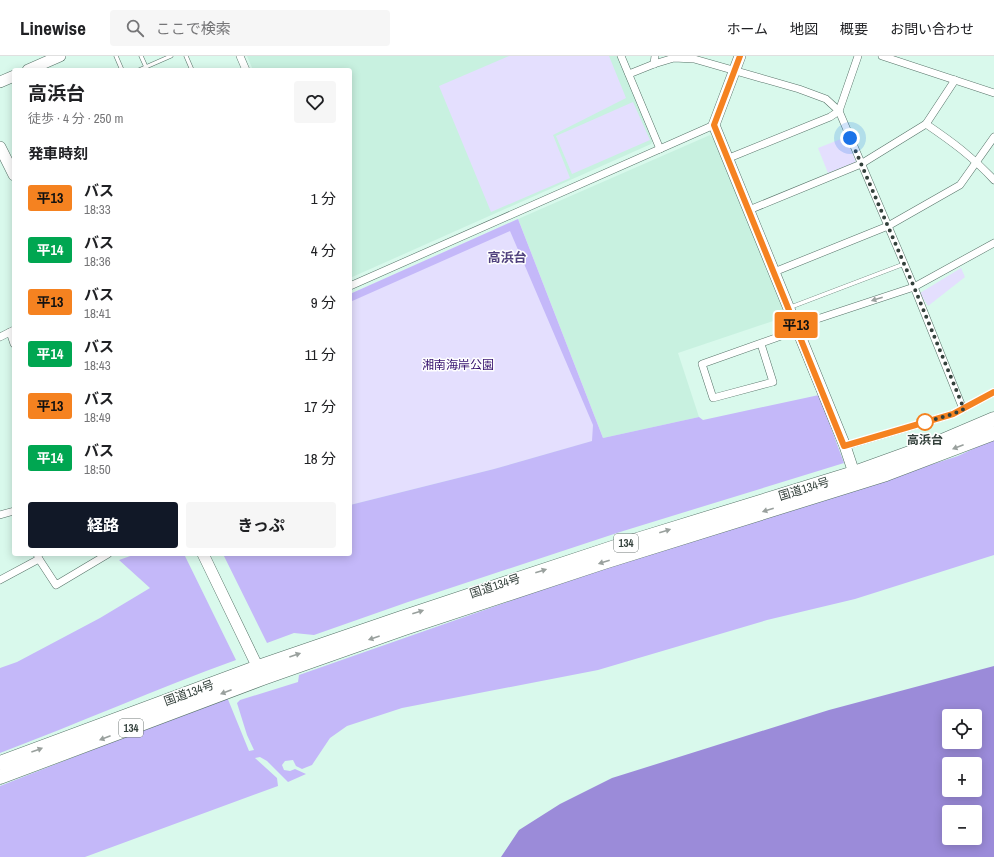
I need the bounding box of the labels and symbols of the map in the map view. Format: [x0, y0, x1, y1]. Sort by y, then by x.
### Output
your location [840, 128, 860, 148]
district label: 高浜台 [487, 249, 527, 266]
one-way arrow [871, 297, 883, 303]
line badge: 平13 [773, 312, 819, 338]
park label: 湘南海岸公園 [422, 357, 494, 373]
marker: 高浜台 [916, 413, 934, 431]
place label: 高浜台 [907, 432, 943, 448]
one-way arrow [951, 445, 963, 451]
street label: 国道134号 [777, 474, 831, 504]
one-way arrow [762, 508, 774, 514]
one-way arrow [659, 528, 671, 534]
road number: 134 [614, 534, 638, 552]
one-way arrow [597, 559, 609, 565]
one-way arrow [535, 568, 547, 574]
street label: 国道134号 [468, 570, 522, 602]
one-way arrow [412, 609, 424, 615]
one-way arrow [368, 636, 380, 642]
one-way arrow [289, 651, 301, 657]
street label: 国道134号 [162, 677, 216, 709]
one-way arrow [220, 689, 232, 695]
road number: 134 [119, 719, 143, 737]
one-way arrow [98, 735, 110, 741]
one-way arrow [31, 746, 43, 752]

